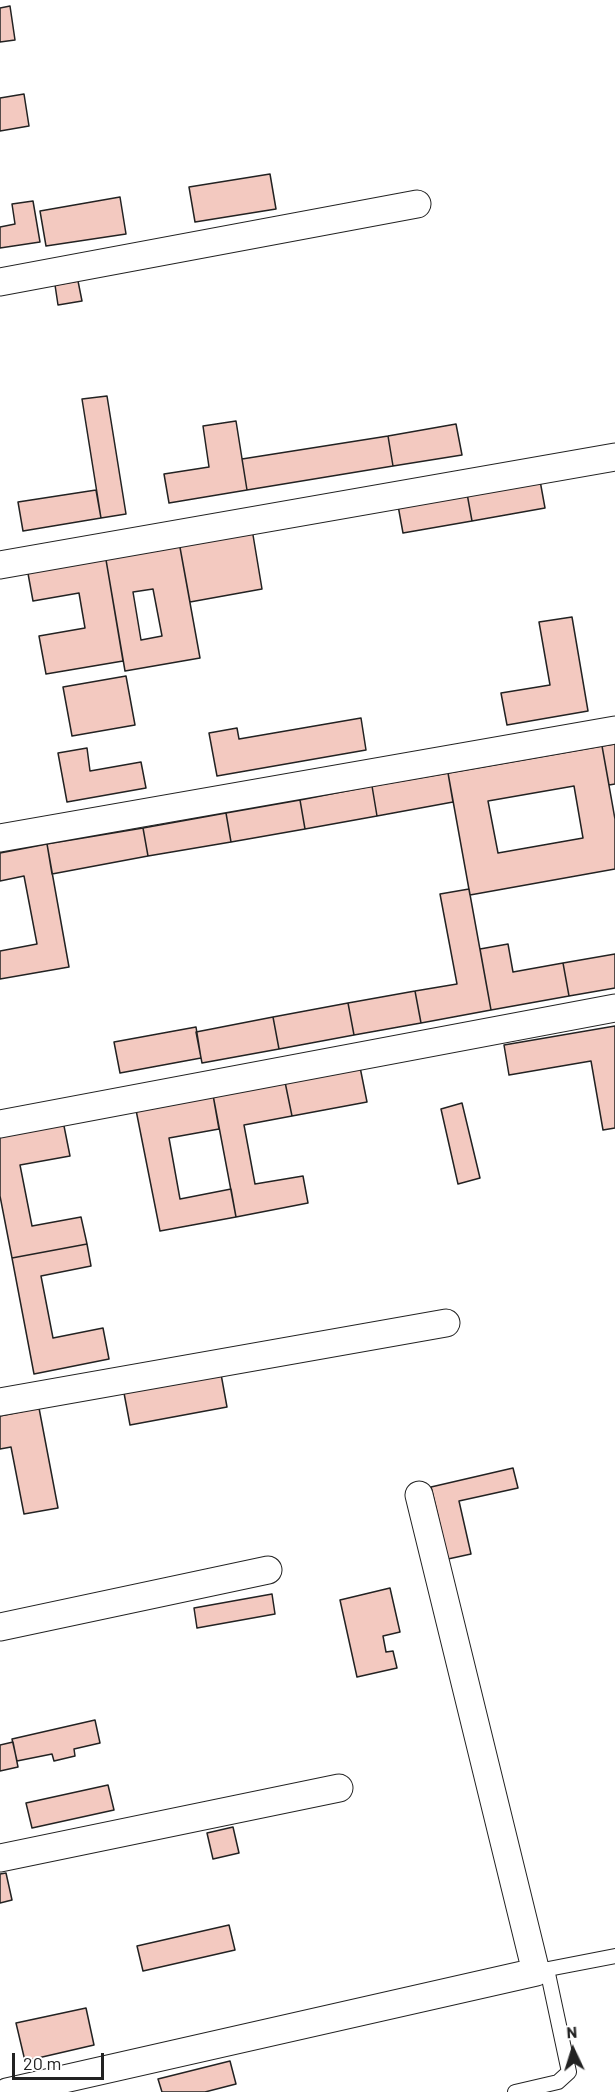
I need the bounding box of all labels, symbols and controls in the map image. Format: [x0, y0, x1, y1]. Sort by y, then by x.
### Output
north arrow [543, 2020, 603, 2080]
text: N [566, 2022, 578, 2041]
scale bar [15, 2041, 106, 2079]
text: 20 m [23, 2052, 61, 2074]

